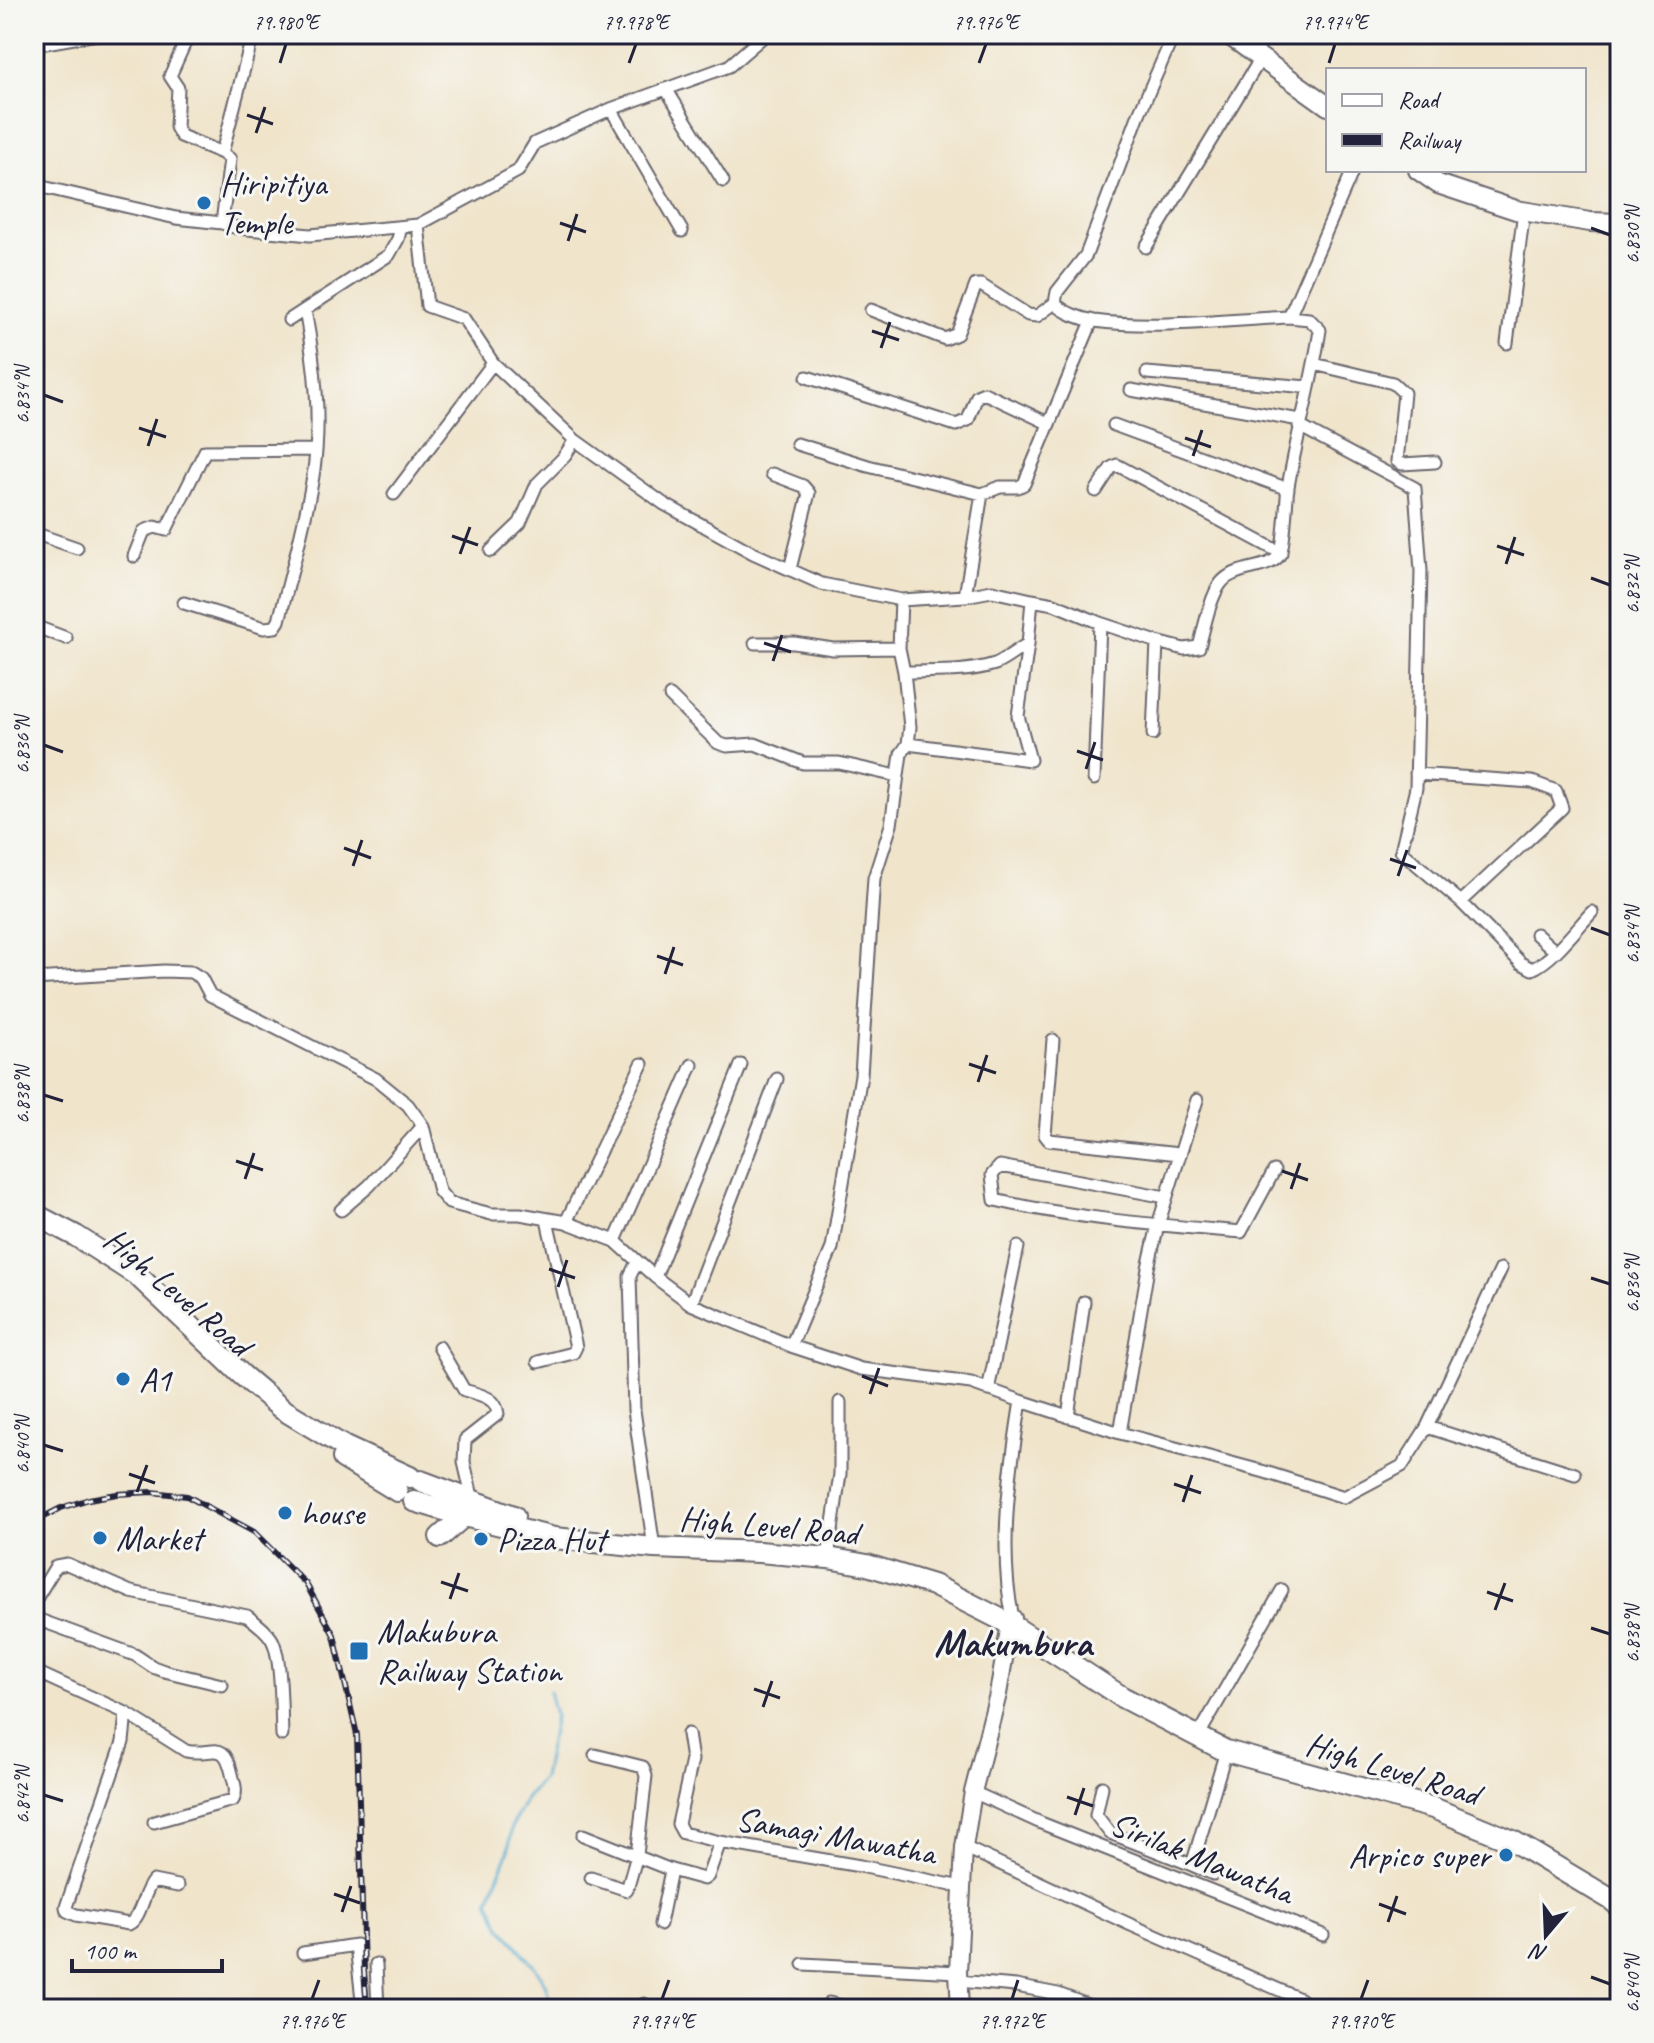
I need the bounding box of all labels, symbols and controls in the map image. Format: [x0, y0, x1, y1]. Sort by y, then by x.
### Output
text: 79.980°E [253, 10, 321, 35]
text: 79.978°E [603, 10, 671, 35]
text: 79.976°E [953, 10, 1021, 35]
text: 79.974°E [1302, 10, 1370, 35]
legend [1326, 68, 1586, 172]
text: Road [1398, 85, 1442, 115]
text: Railway [1398, 125, 1462, 155]
place label: Hiripitiya Temple [220, 162, 329, 244]
marker: Hiripitiya Temple [195, 194, 213, 212]
text: 6.830°N [1620, 203, 1645, 264]
text: 6.834°N [10, 363, 35, 424]
text: 6.832°N [1620, 553, 1645, 614]
text: 6.836°N [10, 713, 35, 774]
text: 6.834°N [1620, 903, 1645, 964]
text: 6.838°N [10, 1063, 35, 1124]
street label: High Level Road [95, 1217, 264, 1369]
text: 6.836°N [1620, 1252, 1645, 1313]
place label: A1 [139, 1358, 173, 1401]
marker: A1 [114, 1370, 132, 1388]
text: 6.840°N [10, 1413, 35, 1474]
place label: house [301, 1492, 366, 1535]
street label: High Level Road [678, 1496, 866, 1555]
marker: house [276, 1504, 294, 1522]
place label: Market [116, 1517, 207, 1560]
place label: Pizza Hut [497, 1518, 611, 1561]
marker: Market [91, 1529, 109, 1547]
marker: Pizza Hut [472, 1530, 490, 1548]
text: 6.838°N [1620, 1602, 1645, 1663]
place label: Makubura Railway Station [377, 1610, 563, 1692]
district label: Makumbura [934, 1620, 1095, 1667]
marker: Makubura Railway Station [348, 1640, 370, 1662]
street label: High Level Road [1301, 1722, 1490, 1817]
text: 6.842°N [10, 1763, 35, 1824]
street label: Samagi Mawatha [733, 1797, 942, 1875]
street label: Sirilak Mawatha [1104, 1801, 1302, 1915]
place label: Arpico super [1349, 1834, 1493, 1877]
marker: Arpico super [1497, 1846, 1515, 1864]
north arrow [1506, 1895, 1586, 1975]
scale bar [72, 1923, 222, 1973]
text: 100 m [84, 1936, 138, 1966]
text: N [1526, 1936, 1551, 1968]
text: 6.840°N [1620, 1952, 1645, 2013]
text: 79.976°E [279, 2009, 347, 2034]
text: 79.974°E [629, 2009, 697, 2034]
text: 79.972°E [979, 2009, 1047, 2034]
text: 79.970°E [1328, 2009, 1396, 2034]

